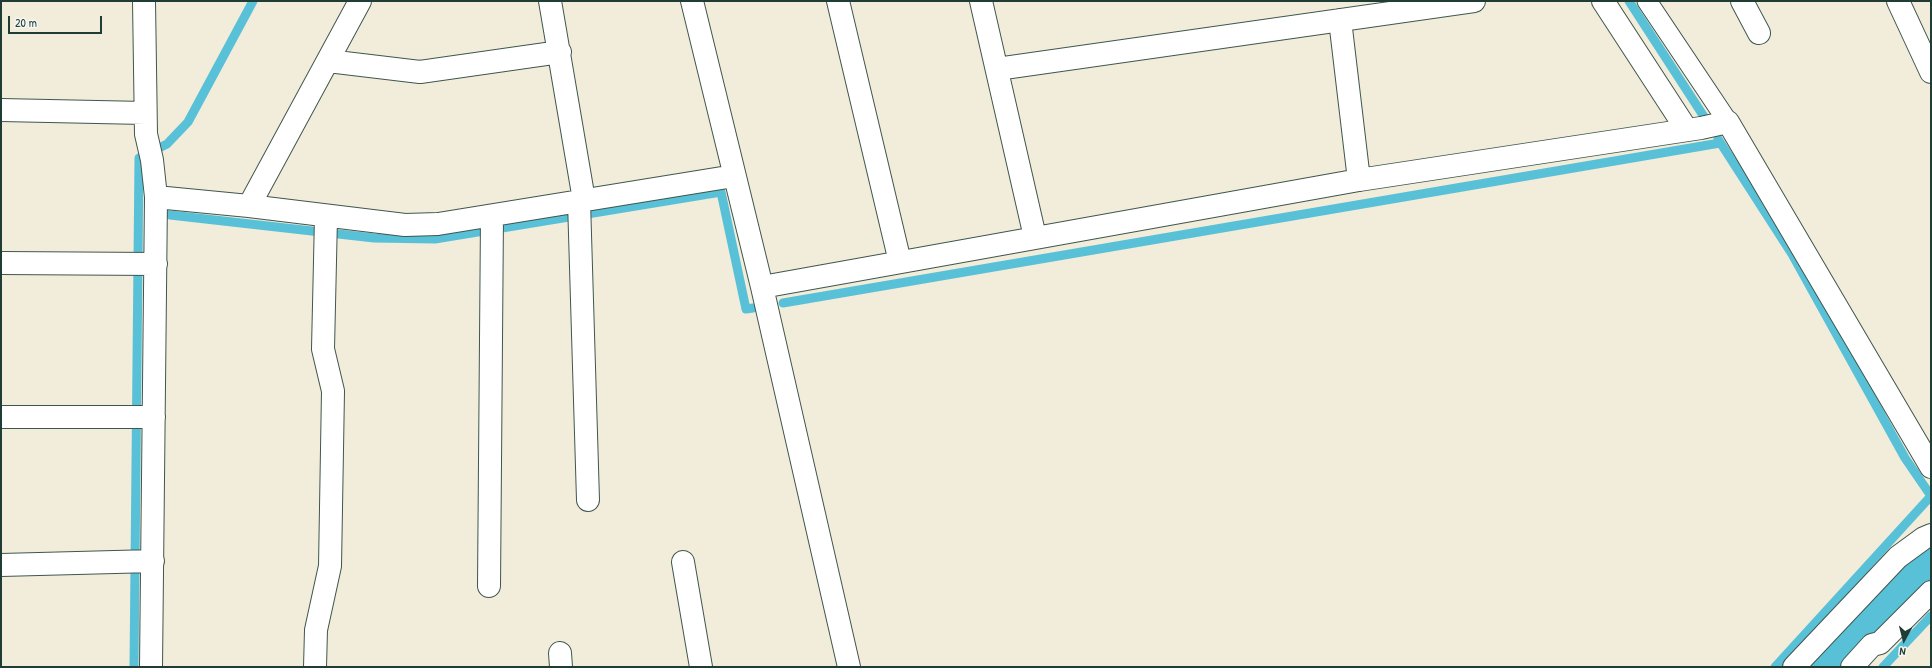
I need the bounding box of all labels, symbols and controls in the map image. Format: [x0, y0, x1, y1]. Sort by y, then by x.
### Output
scale bar [10, 8, 104, 34]
text: 20 m [15, 14, 37, 31]
north arrow [1884, 620, 1924, 660]
text: N [1899, 645, 1906, 659]

